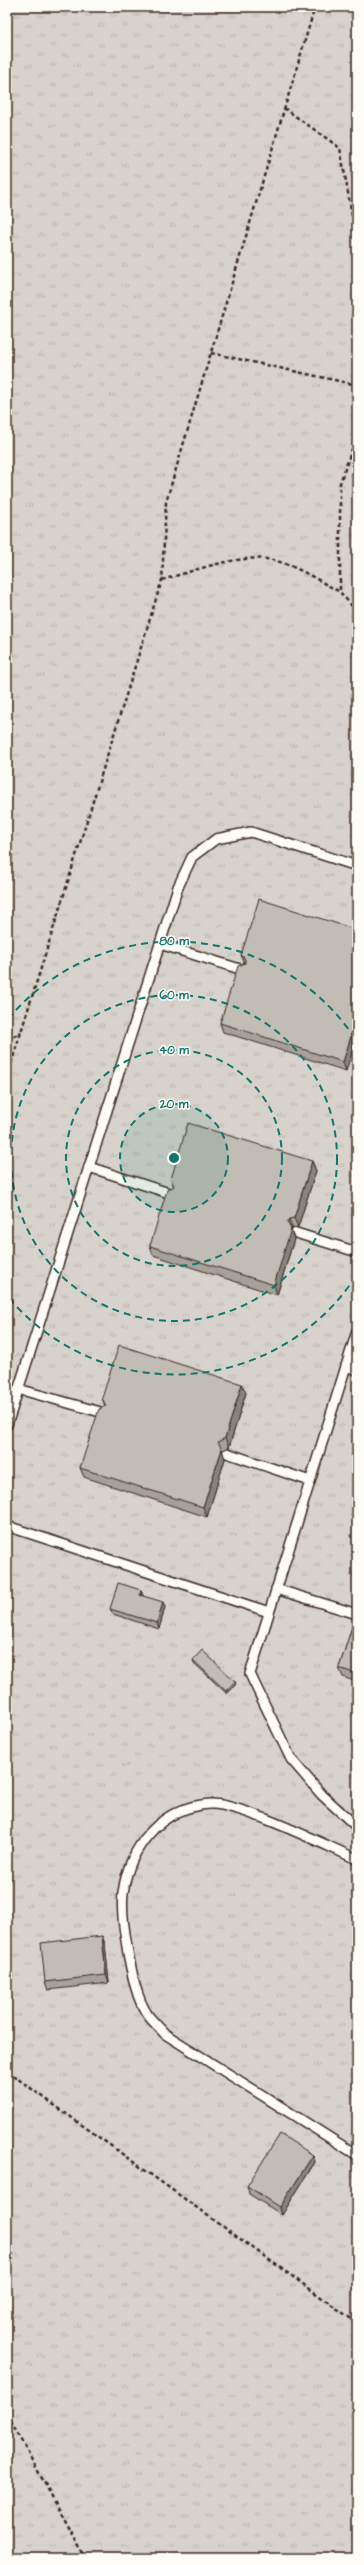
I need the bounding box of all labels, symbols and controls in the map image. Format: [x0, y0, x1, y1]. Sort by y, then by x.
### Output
text: 80 m [159, 933, 189, 950]
text: 60 m [159, 987, 189, 1004]
text: 40 m [159, 1042, 190, 1059]
text: 20 m [159, 1096, 189, 1113]
centre of rings [167, 1151, 181, 1165]

